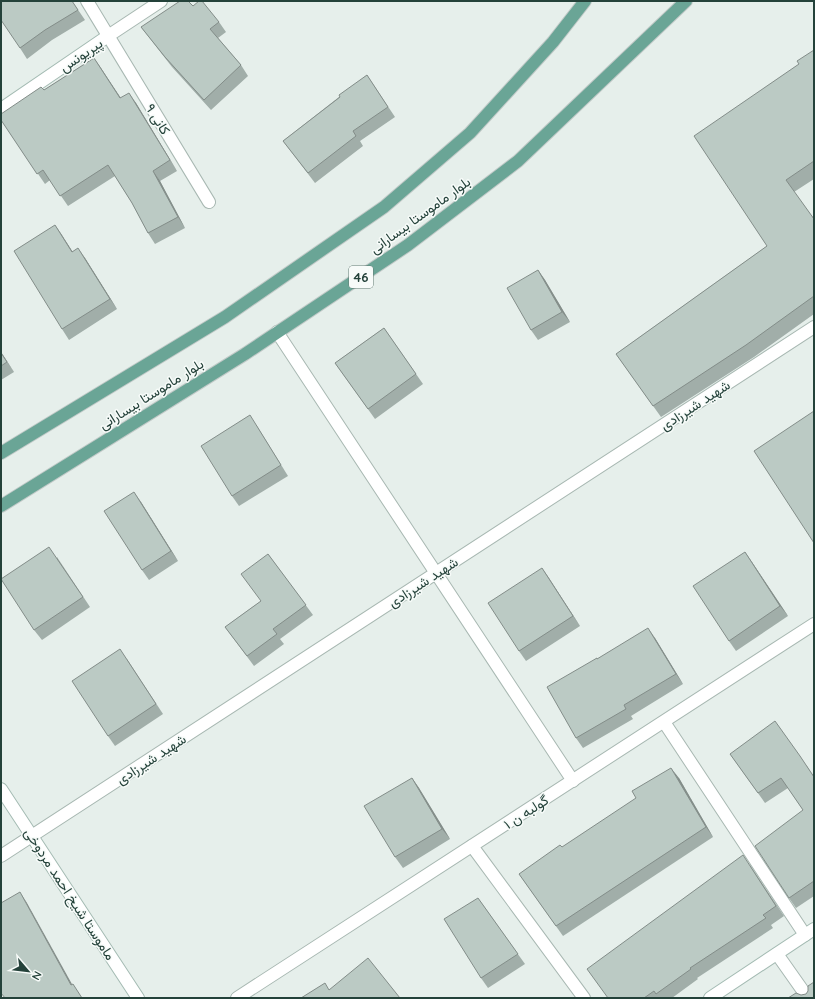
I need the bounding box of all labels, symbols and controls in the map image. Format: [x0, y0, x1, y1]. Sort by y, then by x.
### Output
street label: پیریونس [56, 34, 107, 77]
street label: کانی ۹ [141, 100, 175, 138]
street label: بلوار ماموستا بیسارانی [366, 172, 474, 258]
road number: 46 [349, 266, 373, 288]
street label: بلوار ماموستا بیسارانی [95, 355, 207, 433]
street label: شهید شیرزادی [657, 376, 733, 434]
street label: شهید شیرزادی [385, 553, 461, 611]
street label: شهید شیرزادی [113, 730, 189, 788]
street label: گولبه ن ۱ [500, 791, 552, 833]
street label: ماموستا شیخ احمد مردوخی [19, 824, 120, 965]
north arrow [8, 951, 48, 991]
text: N [29, 969, 45, 983]

